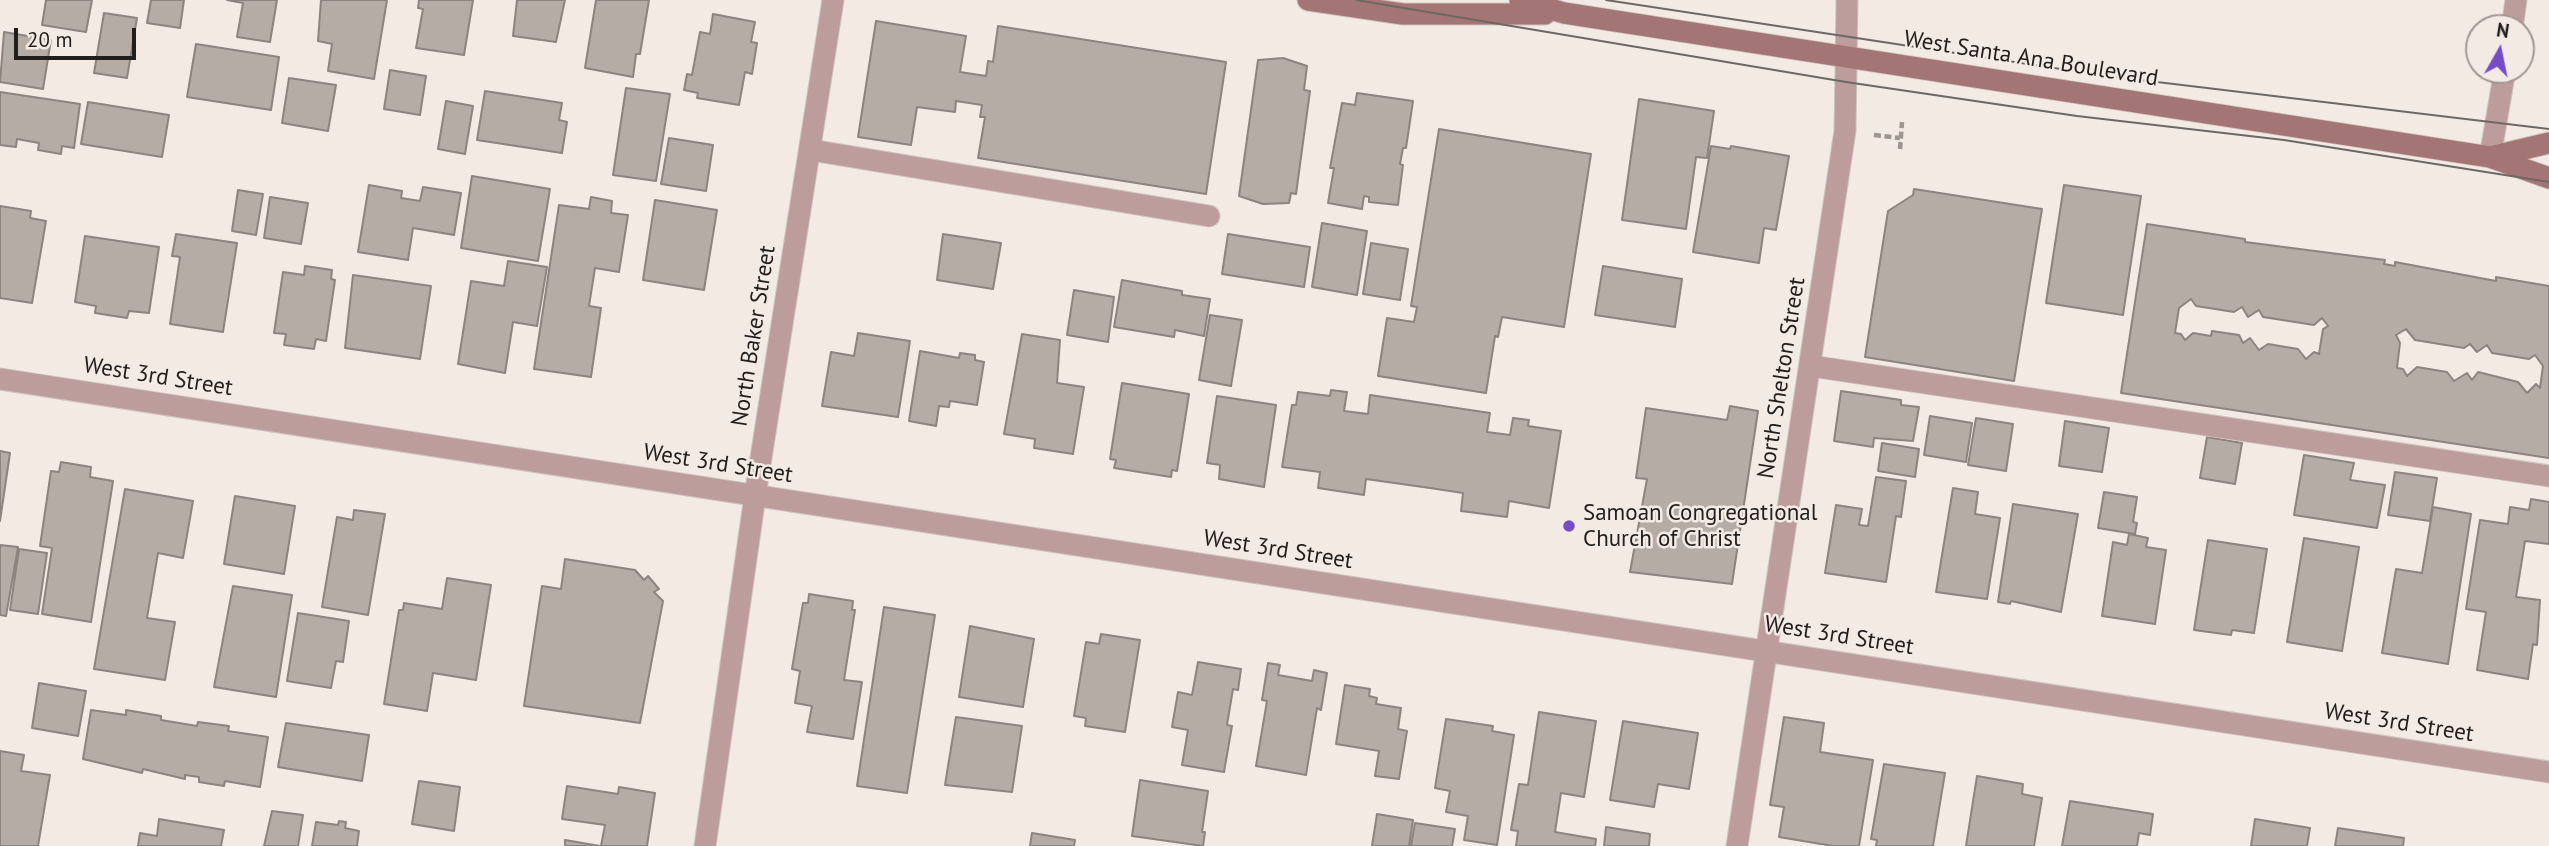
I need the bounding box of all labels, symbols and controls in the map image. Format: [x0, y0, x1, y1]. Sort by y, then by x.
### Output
scale bar [18, 14, 140, 58]
north arrow [2465, 14, 2535, 84]
text: N [2495, 17, 2511, 43]
street label: West Santa Ana Boulevard [1902, 25, 2160, 93]
text: 20 m [27, 26, 73, 53]
street label: North Baker Street [726, 244, 782, 428]
street label: North Shelton Street [1752, 275, 1812, 481]
street label: West 3rd Street [81, 352, 235, 402]
street label: West 3rd Street [641, 439, 795, 489]
place label: Samoan Congregational Church of Christ [1583, 499, 1817, 553]
marker: Samoan Congregational Church of Christ [1561, 518, 1577, 534]
street label: West 3rd Street [1201, 525, 1355, 575]
street label: West 3rd Street [1762, 611, 1916, 661]
street label: West 3rd Street [2322, 698, 2476, 748]

